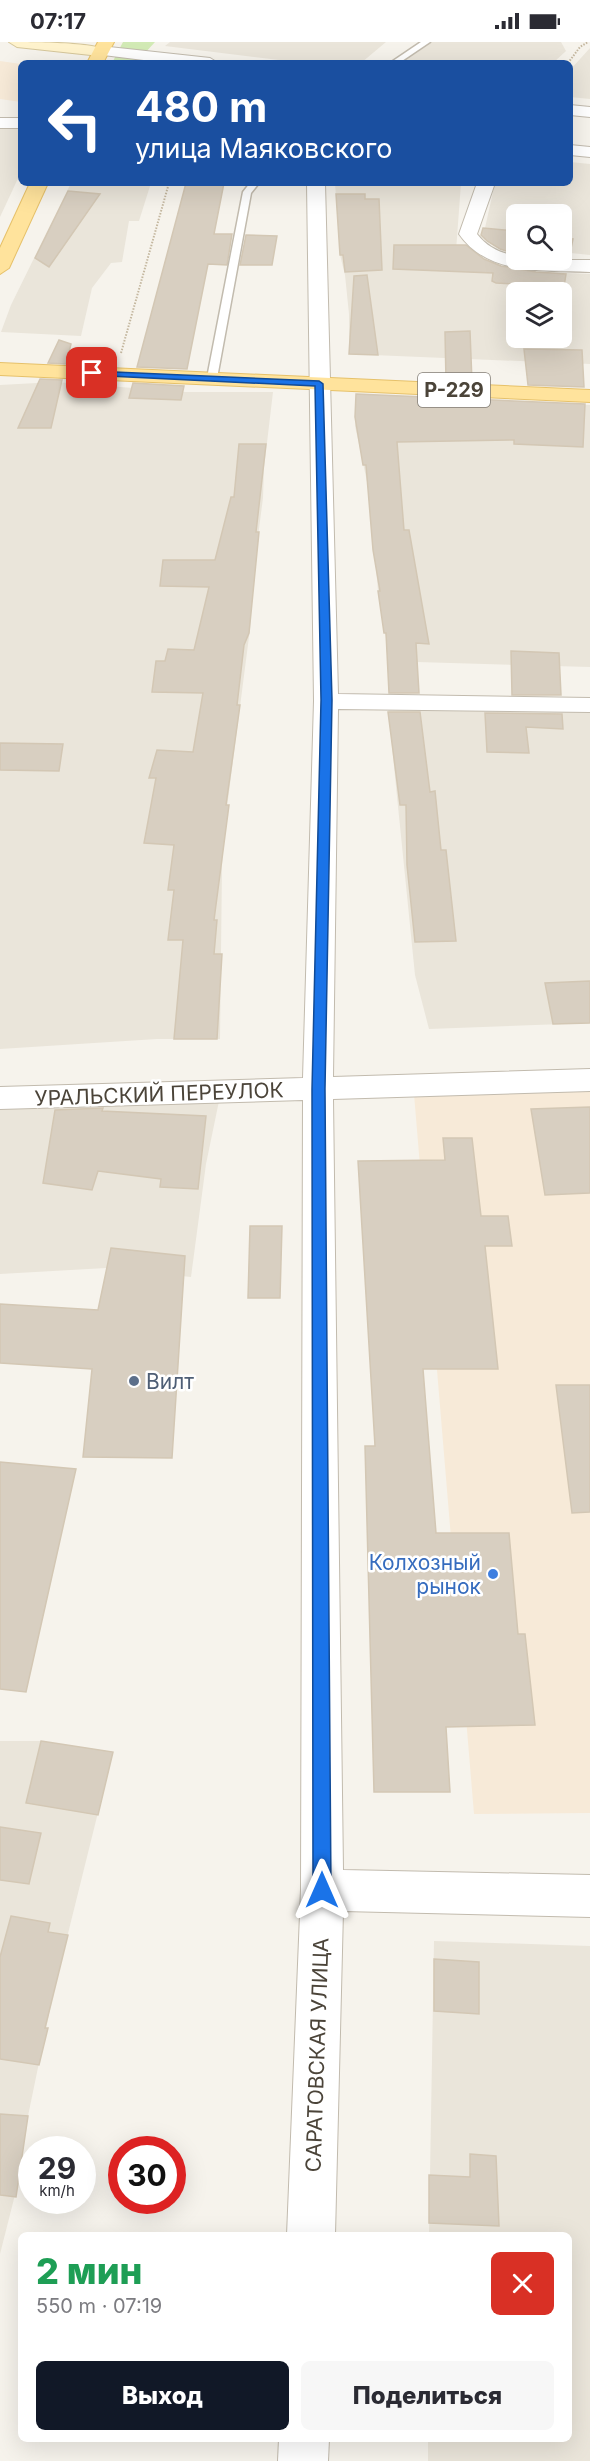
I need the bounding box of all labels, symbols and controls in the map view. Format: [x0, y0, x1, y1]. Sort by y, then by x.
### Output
text: 07:17 [30, 8, 86, 34]
text: 480 m [135, 81, 267, 132]
icon: left [36, 84, 114, 162]
text: улица Маяковского [135, 132, 392, 165]
map controls [506, 204, 572, 348]
button: search [506, 204, 572, 270]
button: layers [506, 282, 572, 348]
pin [66, 347, 117, 398]
icon: arrive [75, 356, 108, 389]
road number: Р-229 [418, 373, 490, 407]
street label: УРАЛЬСКИЙ ПЕРЕУЛОК [34, 1076, 284, 1111]
place label: Вилт [146, 1369, 194, 1394]
marker: Вилт [127, 1374, 141, 1388]
place label: Колхозный рынок [369, 1550, 482, 1599]
marker: Колхозный рынок [486, 1567, 500, 1581]
position arrow [290, 1858, 354, 1922]
street label: САРАТОВСКАЯ УЛИЦА [300, 1937, 334, 2173]
speed limit sign: 30 [108, 2136, 186, 2214]
text: 29 [38, 2150, 76, 2186]
text: km/h [39, 2181, 75, 2200]
text: 2 мин [36, 2249, 142, 2293]
button: close [491, 2252, 554, 2315]
text: 550 m · 07:19 [36, 2294, 162, 2318]
button: Выход [36, 2361, 289, 2430]
button: Поделиться [301, 2361, 554, 2430]

